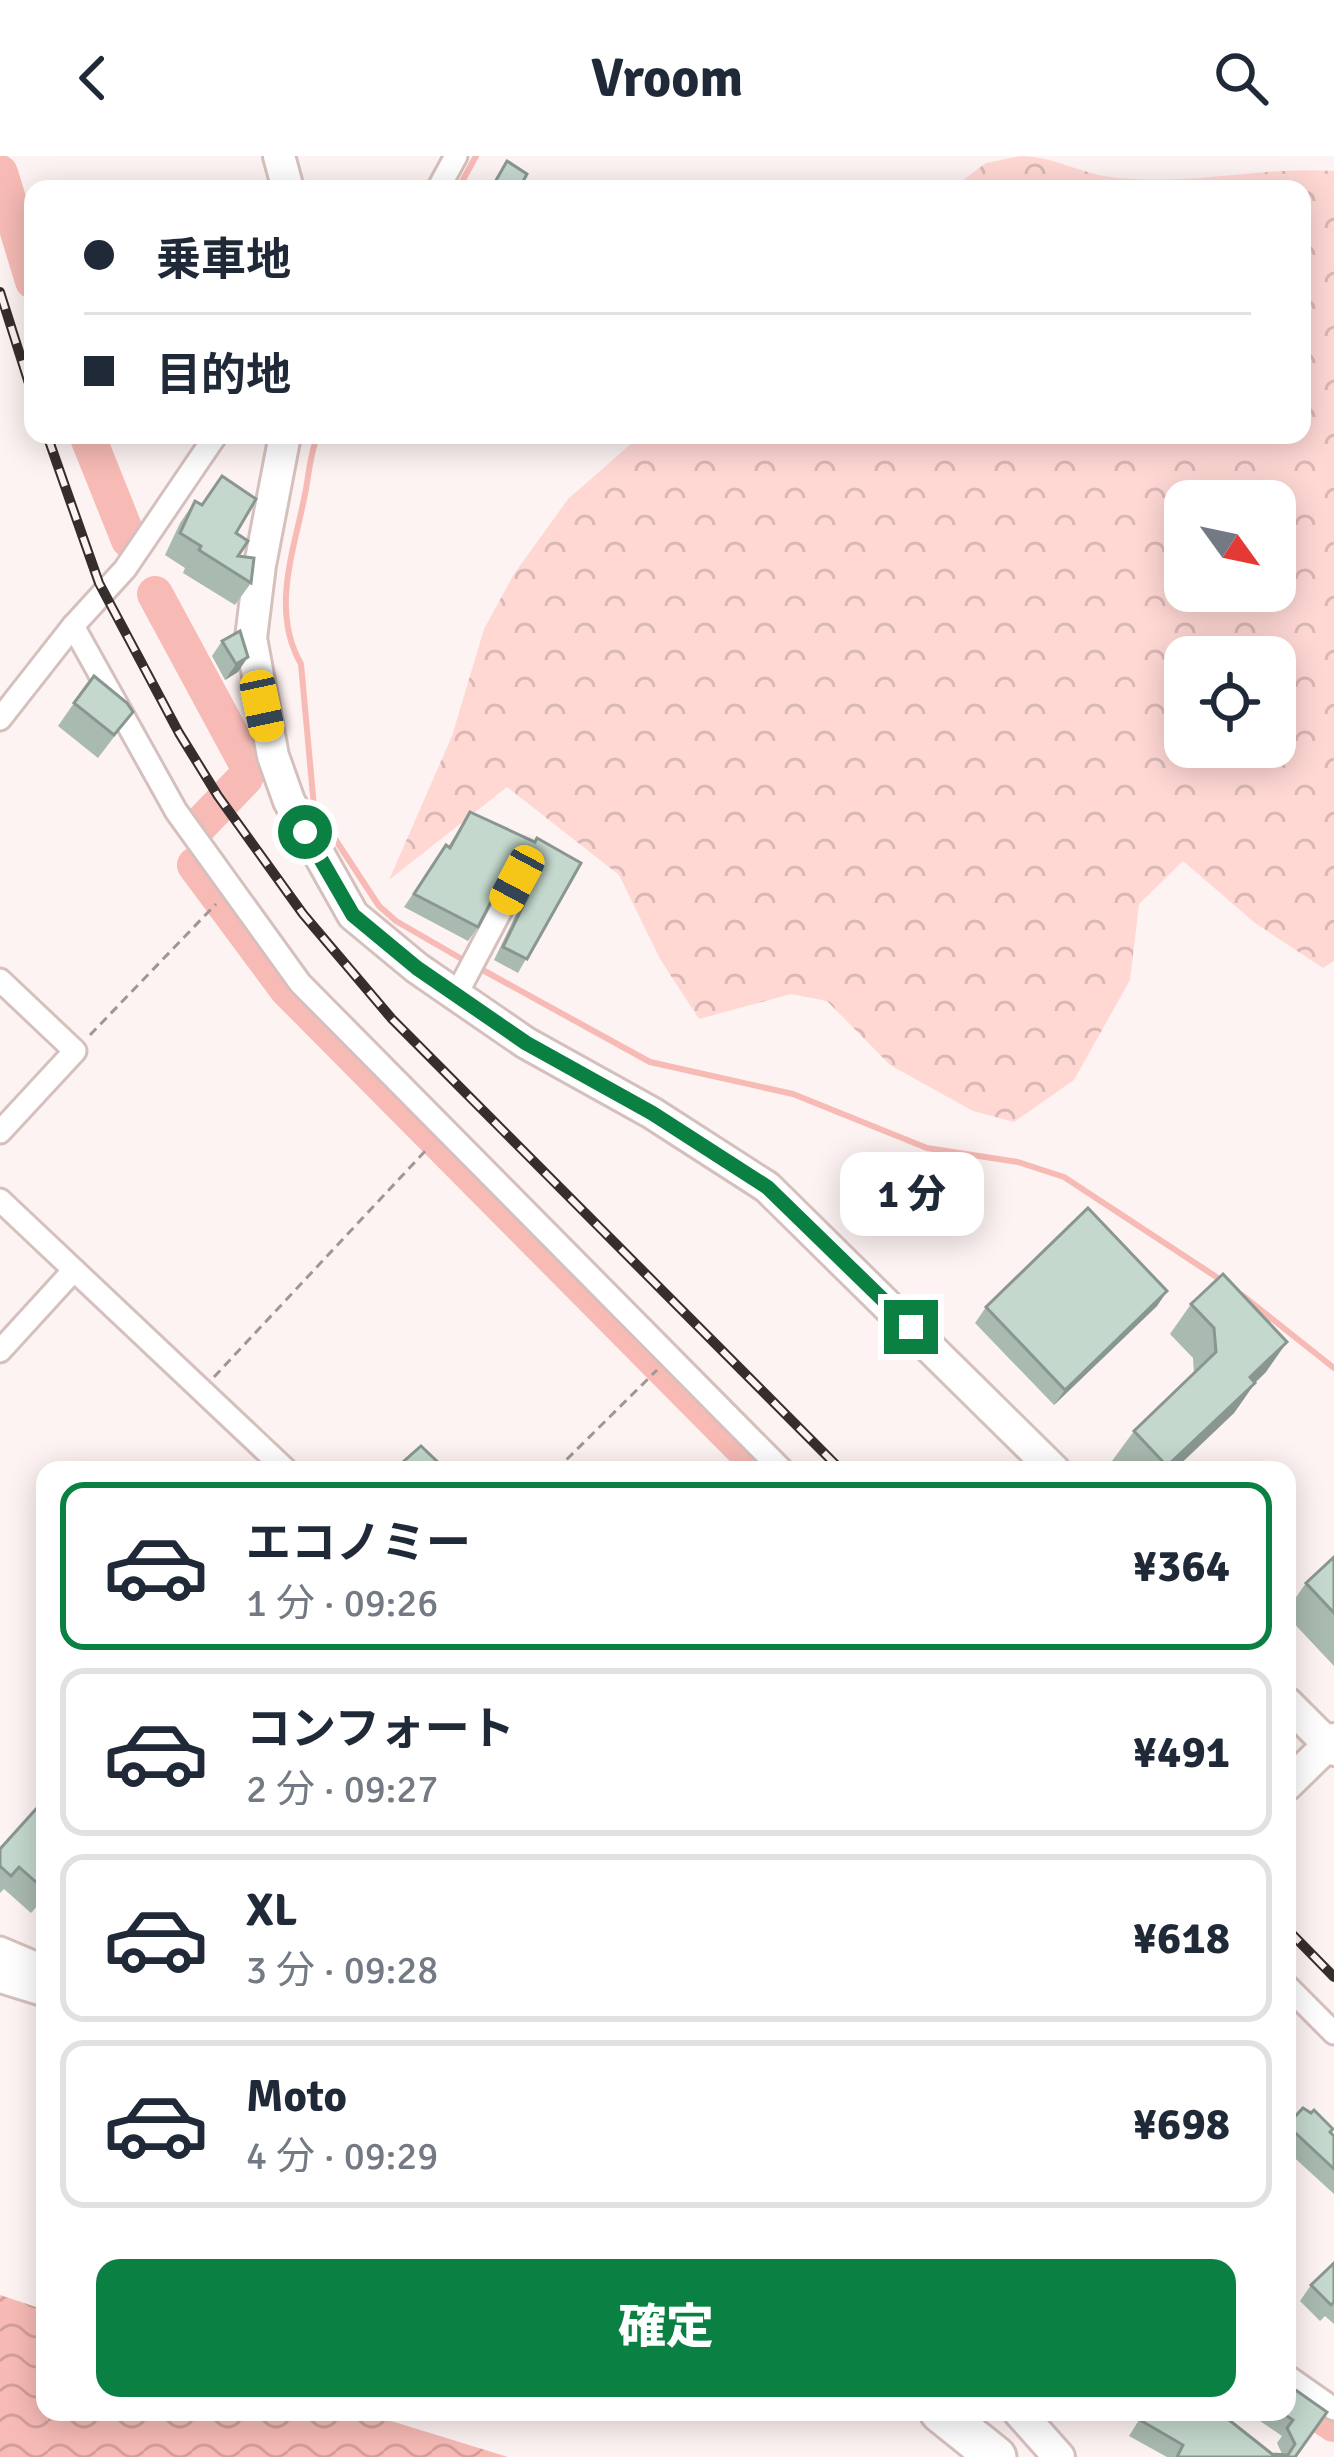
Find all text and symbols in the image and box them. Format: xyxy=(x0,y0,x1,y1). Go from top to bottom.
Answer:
icon: back xyxy=(60,45,126,111)
text: Vroom xyxy=(591,45,743,112)
icon: search xyxy=(1208,45,1274,111)
text: 乗車地 xyxy=(156,233,291,288)
text: 目的地 xyxy=(156,348,291,403)
north arrow xyxy=(1164,480,1296,612)
map controls xyxy=(1164,480,1296,768)
button: locate xyxy=(1164,636,1296,768)
car xyxy=(237,667,287,745)
route start xyxy=(278,805,332,859)
car xyxy=(484,840,550,920)
callout: 1 分 xyxy=(839,1153,983,1237)
text: 1 分 xyxy=(878,1170,946,1218)
route end xyxy=(884,1300,938,1354)
icon: car xyxy=(102,1512,210,1620)
text: エコノミー xyxy=(246,1516,471,1571)
text: ¥364 xyxy=(1133,1539,1230,1594)
text: 1 分 · 09:26 xyxy=(246,1579,438,1627)
icon: car xyxy=(102,1698,210,1806)
text: コンフォート xyxy=(246,1702,515,1757)
text: ¥491 xyxy=(1133,1725,1230,1780)
text: 2 分 · 09:27 xyxy=(246,1765,438,1813)
text: XL xyxy=(246,1883,297,1938)
icon: car xyxy=(102,1884,210,1992)
text: ¥618 xyxy=(1133,1911,1230,1966)
text: 3 分 · 09:28 xyxy=(246,1946,438,1994)
text: Moto xyxy=(246,2069,347,2124)
icon: car xyxy=(102,2070,210,2178)
text: ¥698 xyxy=(1133,2097,1230,2152)
text: 4 分 · 09:29 xyxy=(246,2132,438,2180)
button: 確定 xyxy=(96,2259,1236,2397)

